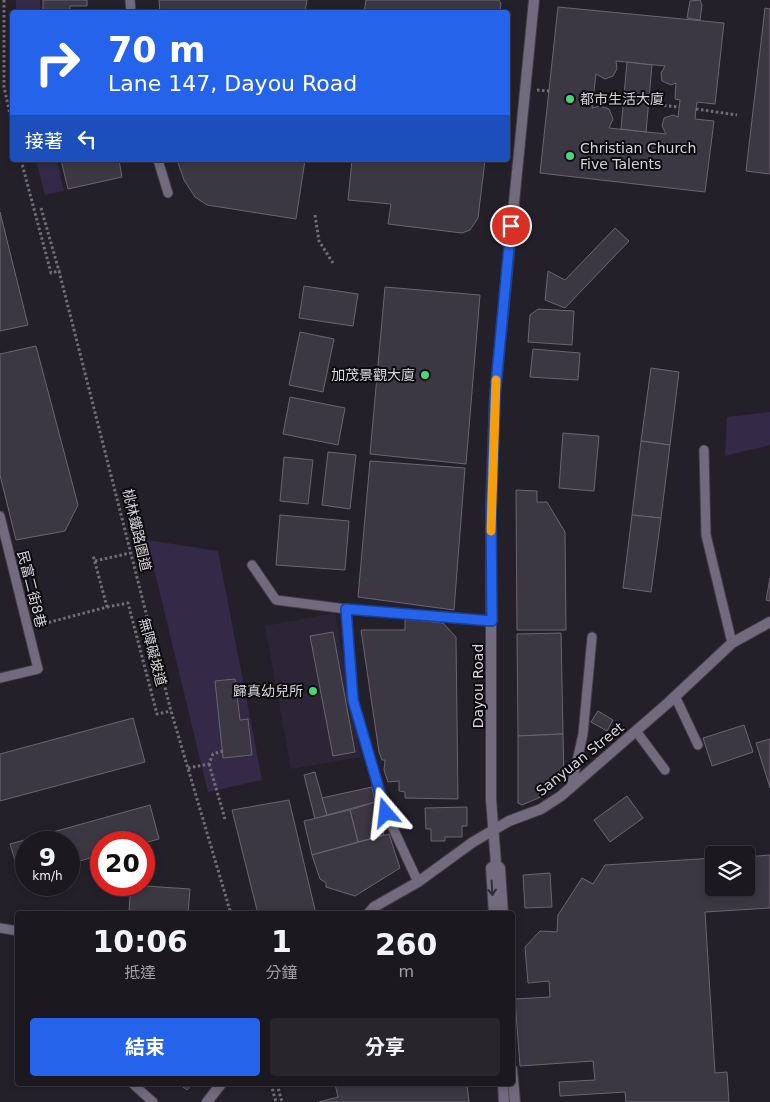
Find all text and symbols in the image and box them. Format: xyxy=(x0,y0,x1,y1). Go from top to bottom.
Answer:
icon: right xyxy=(25,30,90,95)
text: 70 m xyxy=(108,30,205,70)
text: Lane 147, Dayou Road xyxy=(108,71,357,96)
place label: 都市生活大廈 xyxy=(580,91,664,107)
marker: 都市生活大廈 xyxy=(564,93,576,105)
icon: left xyxy=(73,125,101,153)
text: 接著 xyxy=(25,130,63,152)
place label: Christian Church Five Talents xyxy=(580,140,696,172)
marker: Christian Church Five Talents xyxy=(564,150,576,162)
pin xyxy=(490,205,532,247)
icon: arrive xyxy=(497,212,525,240)
place label: 加茂景觀大廈 xyxy=(331,367,415,383)
marker: 加茂景觀大廈 xyxy=(419,369,431,381)
street label: 桃林鐵路園道 xyxy=(120,487,154,573)
street label: 民富二街8巷 xyxy=(15,549,49,629)
street label: 無障礙坡道 xyxy=(136,616,170,688)
street label: Dayou Road xyxy=(470,644,486,728)
place label: 歸真幼兒所 xyxy=(233,683,303,699)
marker: 歸真幼兒所 xyxy=(307,685,319,697)
street label: Sanyuan Street xyxy=(533,719,627,799)
position arrow xyxy=(359,786,411,838)
speed limit sign: 20 xyxy=(90,831,155,896)
text: 9 xyxy=(39,843,56,872)
map controls xyxy=(705,846,755,896)
button: layers xyxy=(705,846,755,896)
text: km/h xyxy=(32,869,63,883)
one-way arrow xyxy=(488,880,497,896)
text: 10:06 xyxy=(92,924,188,959)
text: 1 xyxy=(271,924,292,959)
text: 260 xyxy=(375,927,438,962)
text: m xyxy=(398,962,414,981)
text: 抵達 xyxy=(124,963,156,982)
text: 分鐘 xyxy=(265,963,297,982)
button: 結束 xyxy=(30,1018,260,1076)
button: 分享 xyxy=(270,1018,500,1076)

